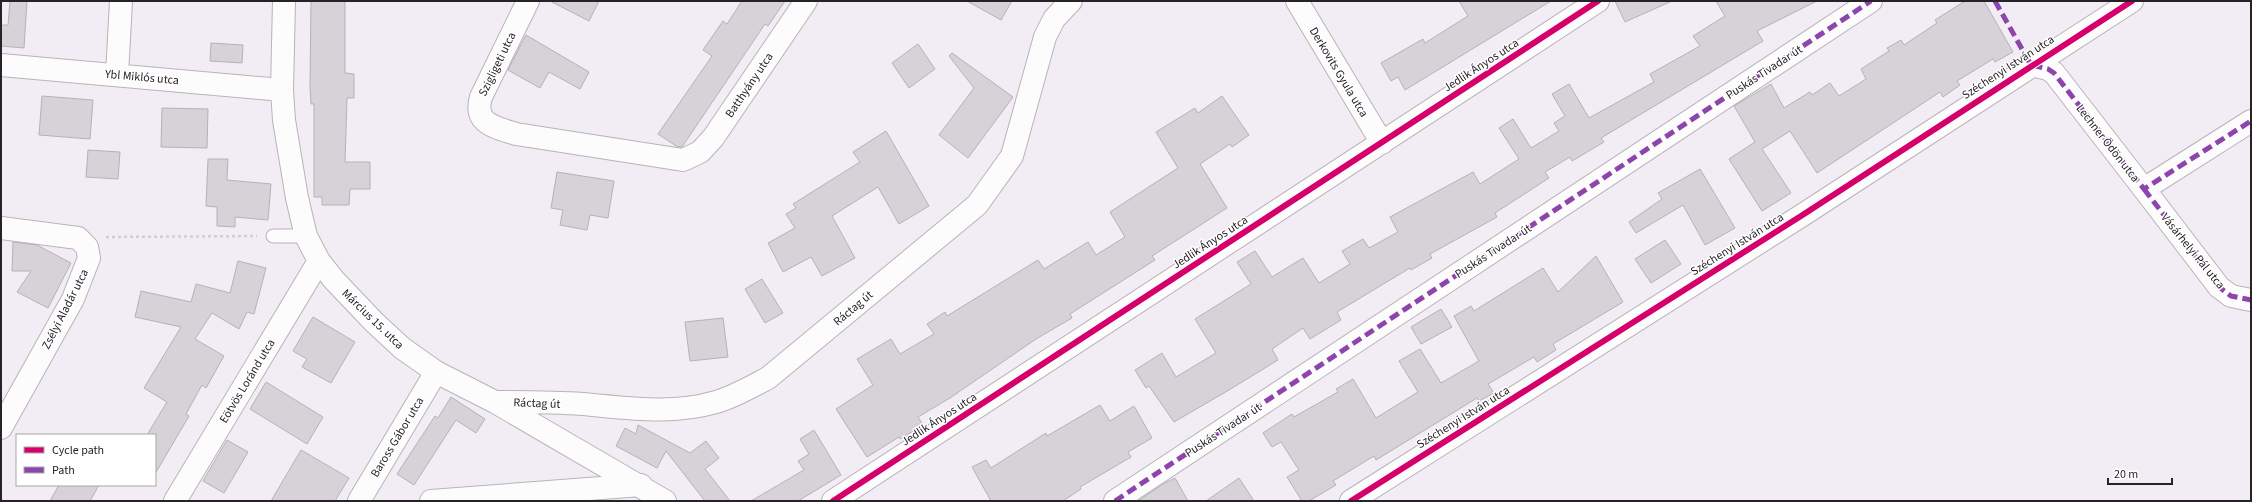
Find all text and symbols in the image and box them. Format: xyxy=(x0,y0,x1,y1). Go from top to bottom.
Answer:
street label: Derkovits Gyula utca xyxy=(1305,24,1372,121)
street label: Szigligeti utca xyxy=(475,29,520,99)
street label: Széchenyi István utca xyxy=(1959,31,2058,104)
street label: Jedlik Ányos utca xyxy=(1440,35,1522,96)
street label: Puskás Tivadar út xyxy=(1723,41,1806,104)
street label: Batthyány utca xyxy=(721,49,777,121)
street label: Ybl Miklós utca xyxy=(103,66,180,89)
street label: Lechner Ödön utca xyxy=(2072,101,2143,186)
street label: Széchenyi István utca xyxy=(1687,209,1787,280)
street label: Vásárhelyi Pál utca xyxy=(2157,210,2229,293)
street label: Jedlik Ányos utca xyxy=(1169,212,1251,273)
street label: Puskás Tivadar út xyxy=(1452,220,1535,283)
street label: Zsélyi Aladár utca xyxy=(38,266,93,352)
street label: Március 15. utca xyxy=(338,285,407,353)
street label: Ráctag út xyxy=(830,287,877,330)
street label: Eötvös Loránd utca xyxy=(216,336,279,427)
street label: Széchenyi István utca xyxy=(1413,382,1513,453)
street label: Jedlik Ányos utca xyxy=(898,389,980,450)
street label: Baross Gábor utca xyxy=(367,394,428,481)
street label: Ráctag út xyxy=(513,394,561,413)
street label: Puskás Tivadar út xyxy=(1182,399,1265,462)
legend xyxy=(16,434,156,486)
text: Cycle path xyxy=(52,442,104,459)
scale bar xyxy=(2108,460,2172,486)
text: Path xyxy=(52,462,75,479)
text: 20 m xyxy=(2114,466,2138,483)

